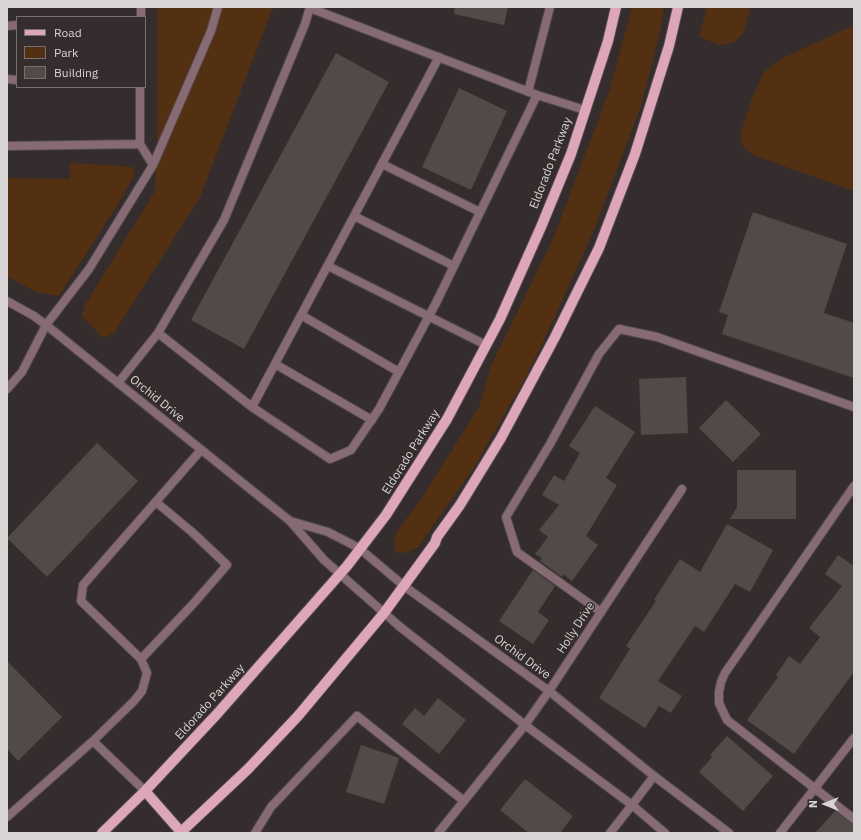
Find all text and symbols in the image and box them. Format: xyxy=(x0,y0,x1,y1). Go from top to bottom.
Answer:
legend xyxy=(16,16,146,88)
text: Road xyxy=(54,25,82,40)
text: Park xyxy=(54,45,78,60)
text: Building xyxy=(54,65,98,80)
street label: Eldorado Parkway xyxy=(527,115,575,211)
street label: Orchid Drive xyxy=(127,373,187,425)
street label: Eldorado Parkway xyxy=(379,407,443,497)
street label: Holly Drive xyxy=(554,600,598,656)
street label: Orchid Drive xyxy=(491,632,553,682)
street label: Eldorado Parkway xyxy=(172,661,248,743)
north arrow xyxy=(805,784,845,824)
text: N xyxy=(806,800,820,808)

